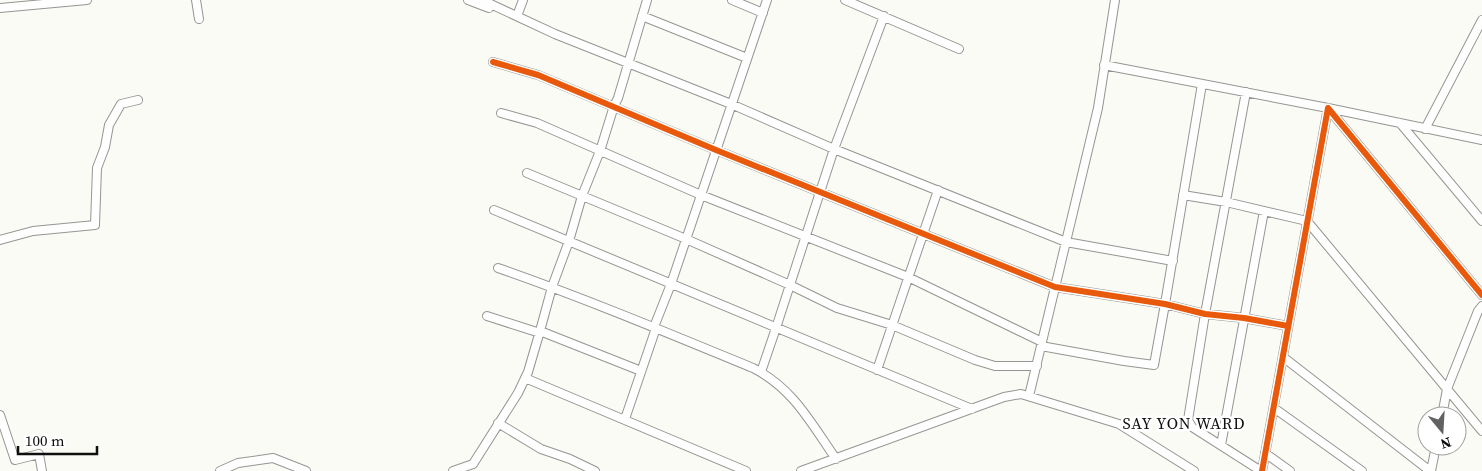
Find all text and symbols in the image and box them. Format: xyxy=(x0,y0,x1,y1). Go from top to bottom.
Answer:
north arrow xyxy=(1417,406,1467,456)
district label: SAY YON WARD xyxy=(1122,412,1246,434)
scale bar xyxy=(18,424,96,456)
text: 100 m xyxy=(25,430,65,451)
text: N xyxy=(1438,432,1454,454)

